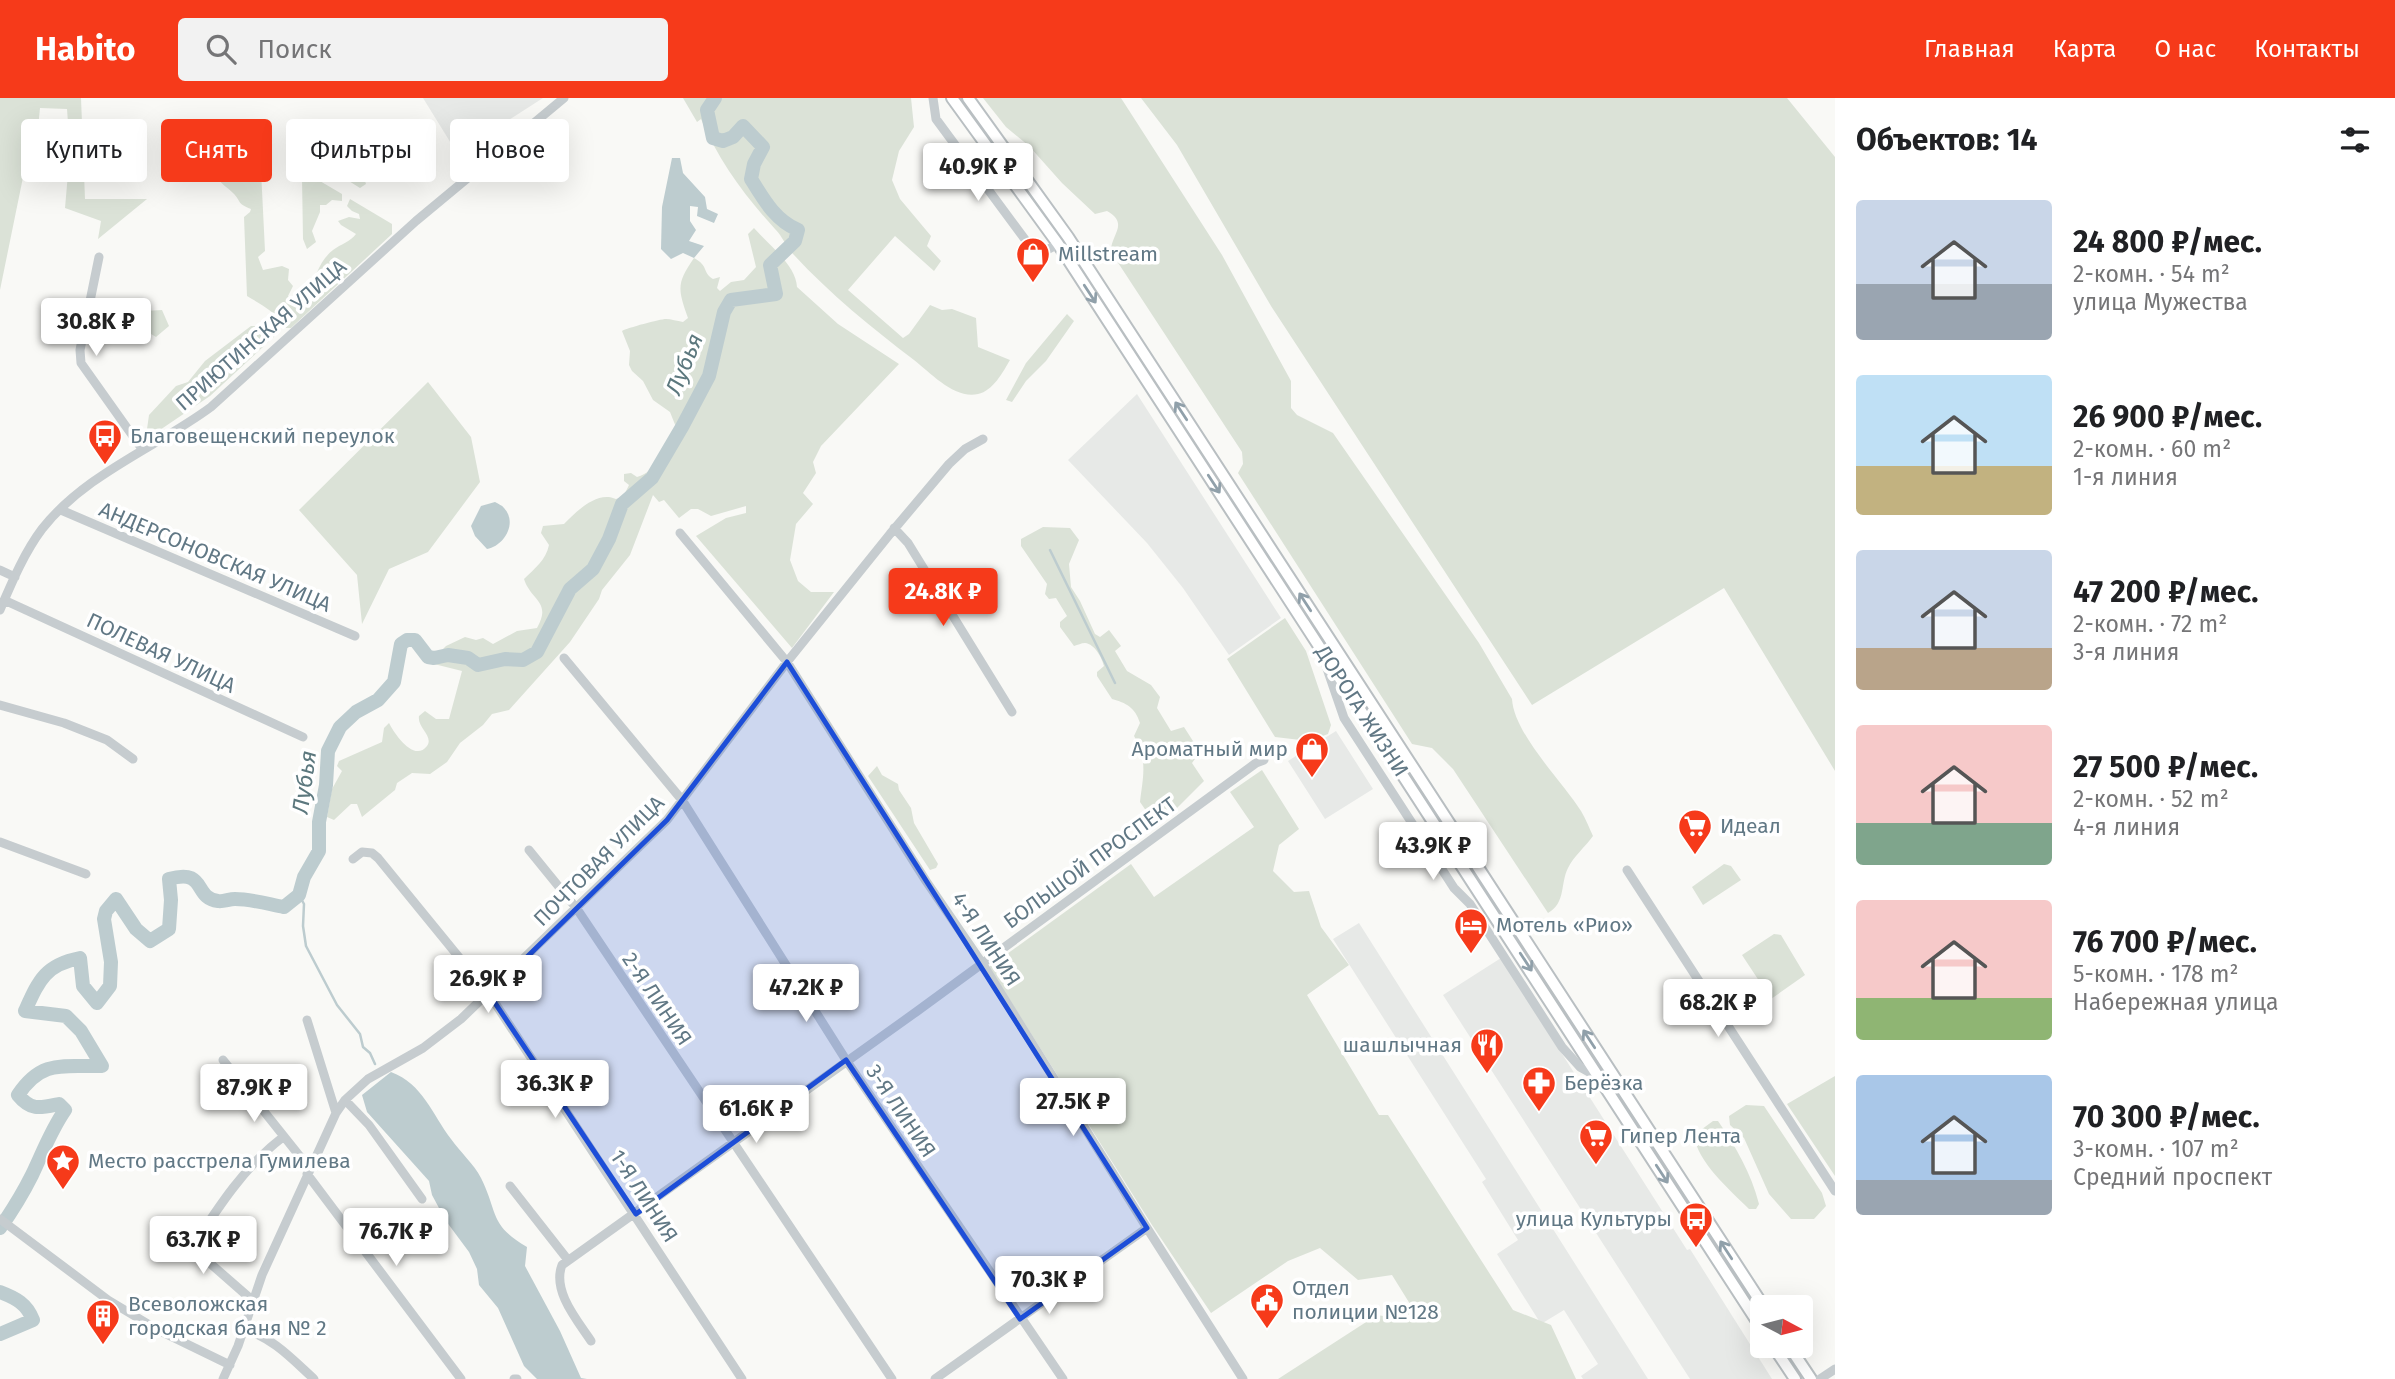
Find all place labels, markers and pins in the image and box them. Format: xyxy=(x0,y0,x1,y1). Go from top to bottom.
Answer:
pin: 40.9K ₽ xyxy=(913,144,1043,203)
shop icon: Millstream xyxy=(1014,235,1052,284)
place label: Millstream xyxy=(1058,241,1158,267)
pin: 30.8K ₽ xyxy=(31,299,161,358)
bus stop icon: Благовещенский переулок xyxy=(86,417,124,466)
place label: Благовещенский переулок xyxy=(130,423,395,449)
pin: 24.8K ₽ xyxy=(878,568,1008,628)
shop icon: Ароматный мир xyxy=(1293,730,1331,779)
place label: Ароматный мир xyxy=(1131,736,1288,762)
supermarket icon: Идеал xyxy=(1676,807,1714,856)
place label: Идеал xyxy=(1720,813,1781,839)
pin: 43.9K ₽ xyxy=(1368,822,1498,882)
hotel icon: Мотель «Рио» xyxy=(1452,906,1490,955)
place label: Мотель «Рио» xyxy=(1496,912,1633,938)
pin: 26.9K ₽ xyxy=(423,956,553,1015)
pin: 47.2K ₽ xyxy=(741,964,871,1024)
pin: 68.2K ₽ xyxy=(1653,979,1783,1039)
restaurant icon: шашлычная xyxy=(1468,1026,1506,1075)
place label: шашлычная xyxy=(1343,1032,1462,1058)
pin: 36.3K ₽ xyxy=(490,1060,620,1120)
pharmacy icon: Берёзка xyxy=(1520,1064,1558,1113)
pin: 87.9K ₽ xyxy=(189,1065,319,1124)
place label: Берёзка xyxy=(1564,1070,1644,1096)
pin: 27.5K ₽ xyxy=(1008,1079,1138,1138)
pin: 61.6K ₽ xyxy=(691,1086,821,1145)
supermarket icon: Гипер Лента xyxy=(1577,1117,1615,1166)
place label: Гипер Лента xyxy=(1620,1123,1741,1149)
place icon: Место расстрела Гумилева xyxy=(44,1142,82,1191)
place label: Место расстрела Гумилева xyxy=(88,1148,351,1174)
bus stop icon: улица Культуры xyxy=(1677,1200,1715,1249)
place label: улица Культуры xyxy=(1516,1206,1672,1232)
pin: 76.7K ₽ xyxy=(331,1208,461,1268)
pin: 63.7K ₽ xyxy=(138,1216,268,1276)
pin: 70.3K ₽ xyxy=(984,1256,1114,1316)
place label: Отдел полиции №128 xyxy=(1292,1275,1439,1325)
public building icon: Отдел полиции №128 xyxy=(1248,1281,1286,1330)
place label: Всеволожская городская баня № 2 xyxy=(128,1291,327,1341)
building icon: Всеволожская городская баня № 2 xyxy=(84,1297,122,1346)

